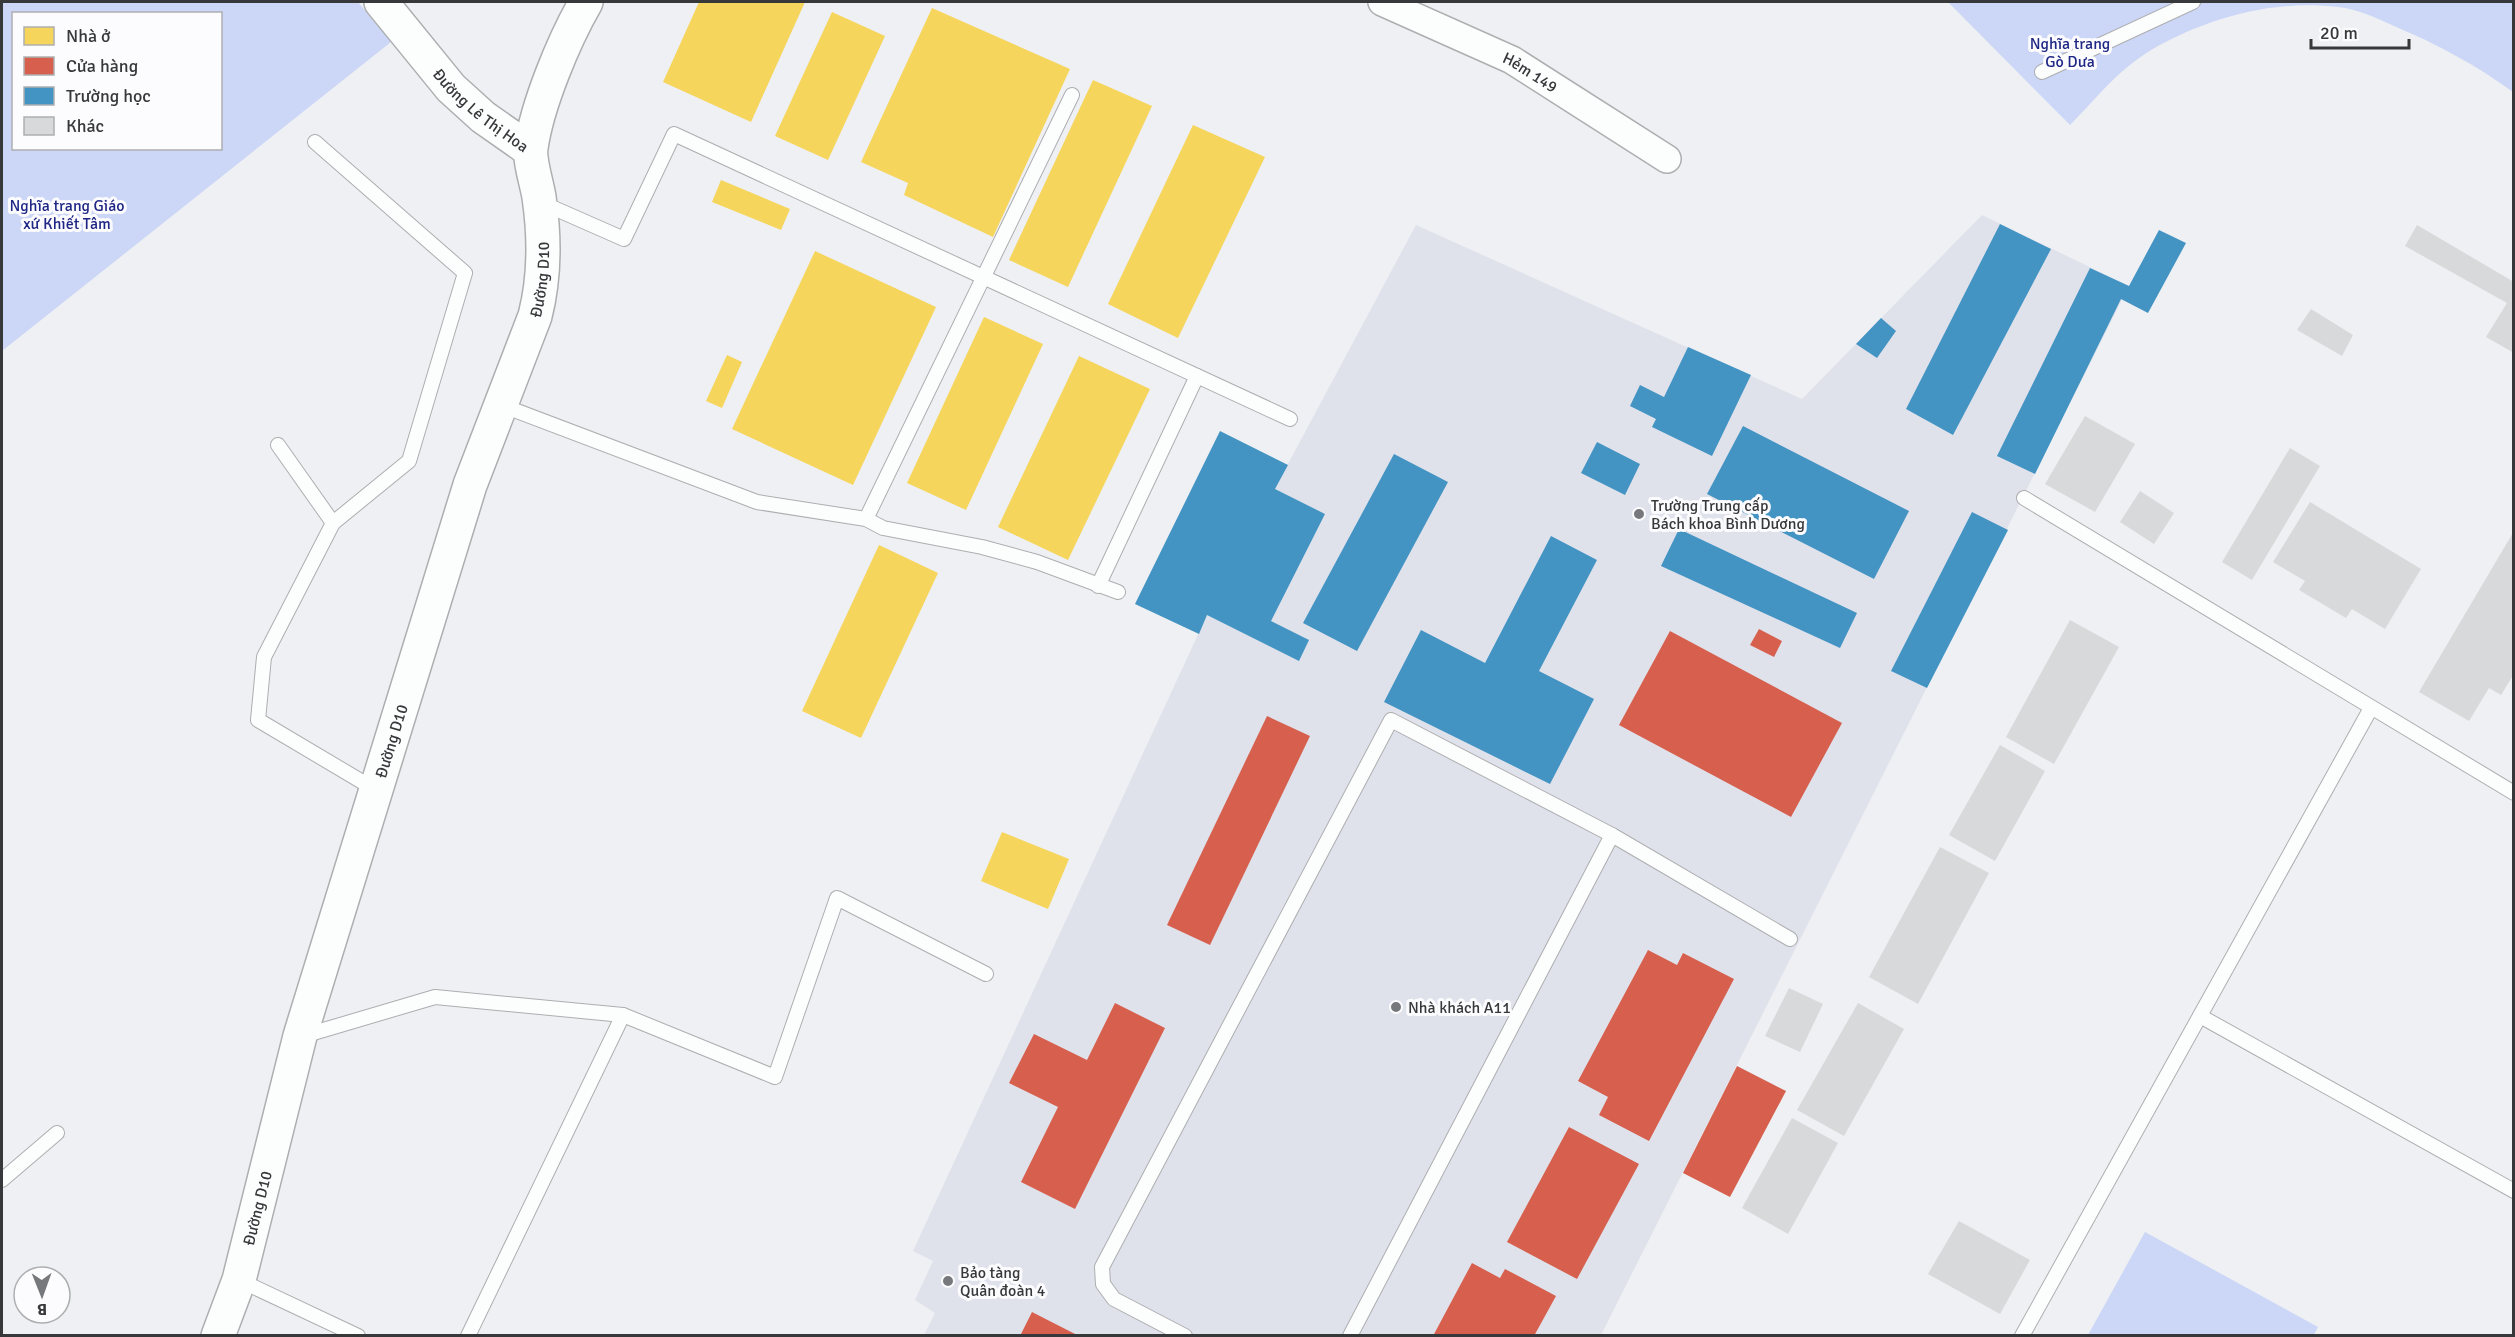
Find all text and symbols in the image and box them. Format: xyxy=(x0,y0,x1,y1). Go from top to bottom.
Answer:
legend xyxy=(12,12,222,150)
scale bar xyxy=(2311,12,2408,50)
text: 20 m xyxy=(2320,22,2358,44)
text: Nhà ở xyxy=(66,25,111,47)
park label: Nghĩa trang Gò Dưa xyxy=(2030,34,2110,72)
street label: Hẻm 149 xyxy=(1499,48,1561,97)
text: Cửa hàng xyxy=(66,55,138,77)
street label: Đường Lê Thị Hoa xyxy=(428,65,532,157)
text: Trường học xyxy=(66,85,151,107)
text: Khác xyxy=(66,115,104,137)
park label: Nghĩa trang Giáo xứ Khiết Tâm xyxy=(9,196,125,234)
street label: Đường D10 xyxy=(526,242,554,320)
place label: Trường Trung cấp Bách khoa Bình Dương xyxy=(1651,496,1805,534)
marker: Trường Trung cấp Bách khoa Bình Dương xyxy=(1632,507,1646,521)
street label: Đường D10 xyxy=(371,702,413,781)
place label: Nhà khách A11 xyxy=(1408,998,1511,1018)
marker: Nhà khách A11 xyxy=(1389,1000,1403,1014)
street label: Đường D10 xyxy=(239,1169,277,1248)
place label: Bảo tàng Quân đoàn 4 xyxy=(960,1263,1046,1301)
north arrow xyxy=(12,1265,72,1325)
marker: Bảo tàng Quân đoàn 4 xyxy=(941,1274,955,1288)
text: B xyxy=(37,1299,47,1319)

